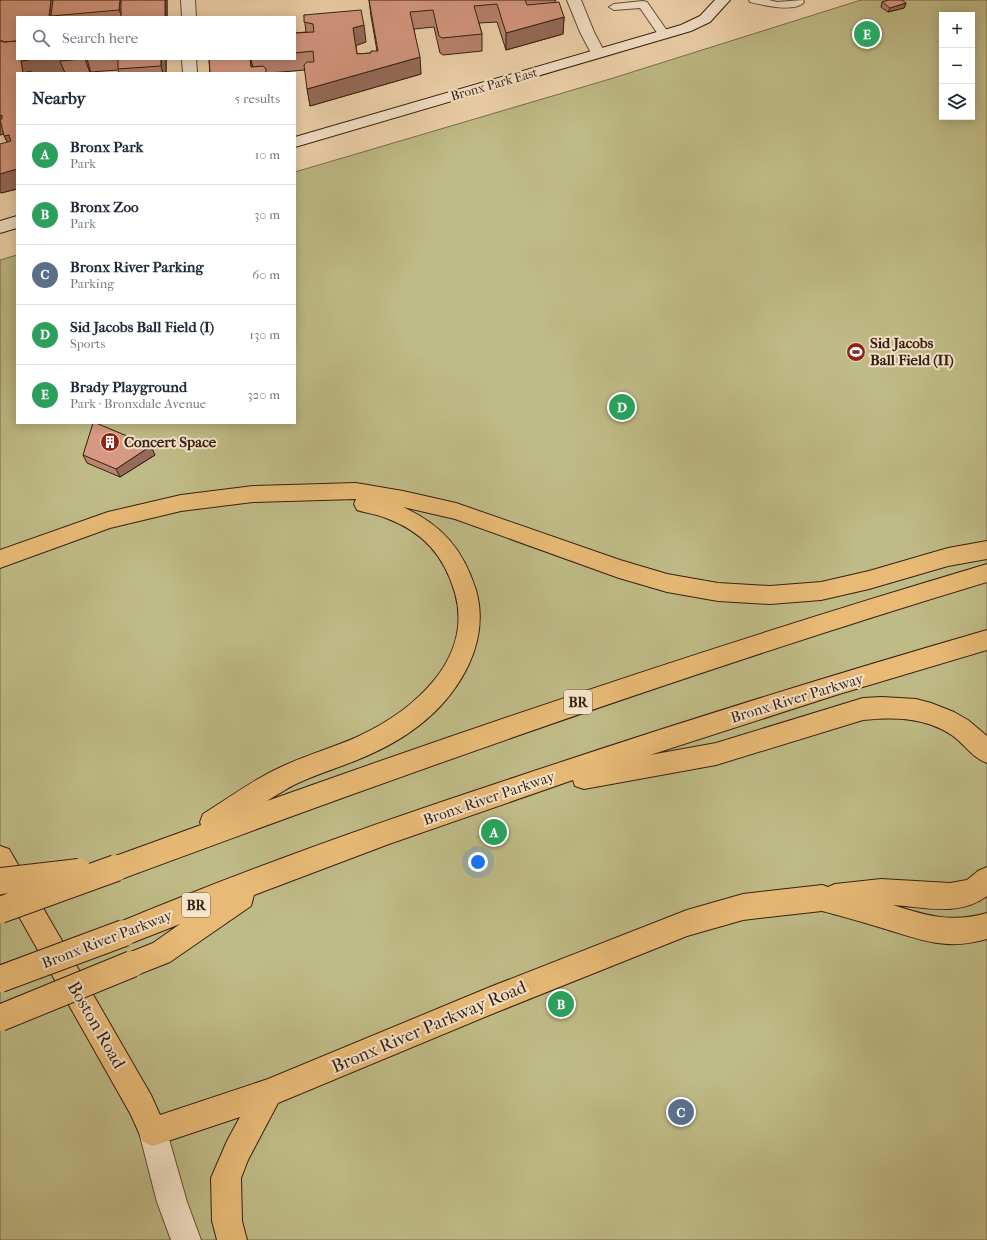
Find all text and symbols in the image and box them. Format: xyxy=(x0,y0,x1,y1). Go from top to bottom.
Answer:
map controls xyxy=(939,12,975,120)
button: + xyxy=(939,12,975,48)
search box xyxy=(16,16,296,60)
pin: E xyxy=(854,19,880,49)
icon: search xyxy=(30,27,52,49)
text: Search here xyxy=(62,29,138,47)
button: − xyxy=(939,48,975,84)
street label: Bronx Park East xyxy=(449,64,539,104)
button: layers xyxy=(939,84,975,120)
text: Nearby xyxy=(32,88,86,108)
text: 5 results xyxy=(235,91,280,106)
text: Bronx Park xyxy=(70,138,143,156)
text: A xyxy=(41,147,49,162)
text: 10 m xyxy=(255,147,280,162)
text: Park xyxy=(70,156,96,171)
text: Bronx Zoo xyxy=(70,198,139,216)
text: B xyxy=(41,207,49,222)
text: 30 m xyxy=(254,207,280,222)
text: Park xyxy=(70,216,96,231)
text: Bronx River Parking xyxy=(70,258,204,276)
text: C xyxy=(41,267,49,282)
text: 60 m xyxy=(252,267,280,282)
text: Parking xyxy=(70,276,114,291)
text: Sid Jacobs Ball Field (I) xyxy=(70,318,214,336)
text: D xyxy=(40,327,50,342)
text: 130 m xyxy=(249,327,280,342)
place label: Sid Jacobs Ball Field (II) xyxy=(870,334,954,369)
text: Sports xyxy=(70,336,105,351)
sports icon: Sid Jacobs Ball Field (II) xyxy=(845,341,867,363)
text: Brady Playground xyxy=(70,378,187,396)
text: E xyxy=(41,387,49,402)
text: 320 m xyxy=(247,387,280,402)
pin: D xyxy=(609,392,635,422)
text: Park · Bronxdale Avenue xyxy=(70,396,206,411)
building icon: Concert Space xyxy=(99,431,121,453)
place label: Concert Space xyxy=(124,433,217,451)
street label: Bronx River Parkway xyxy=(728,669,867,727)
road number: BR xyxy=(564,690,592,714)
street label: Bronx River Parkway xyxy=(421,767,558,829)
pin: A xyxy=(481,817,507,847)
your location xyxy=(468,852,488,872)
road number: BR xyxy=(182,893,210,917)
street label: Bronx River Parkway xyxy=(39,905,176,972)
street label: Bronx River Parkway Road xyxy=(328,976,530,1078)
street label: Boston Road xyxy=(63,978,130,1073)
pin: B xyxy=(548,989,574,1019)
pin: C xyxy=(668,1097,694,1127)

